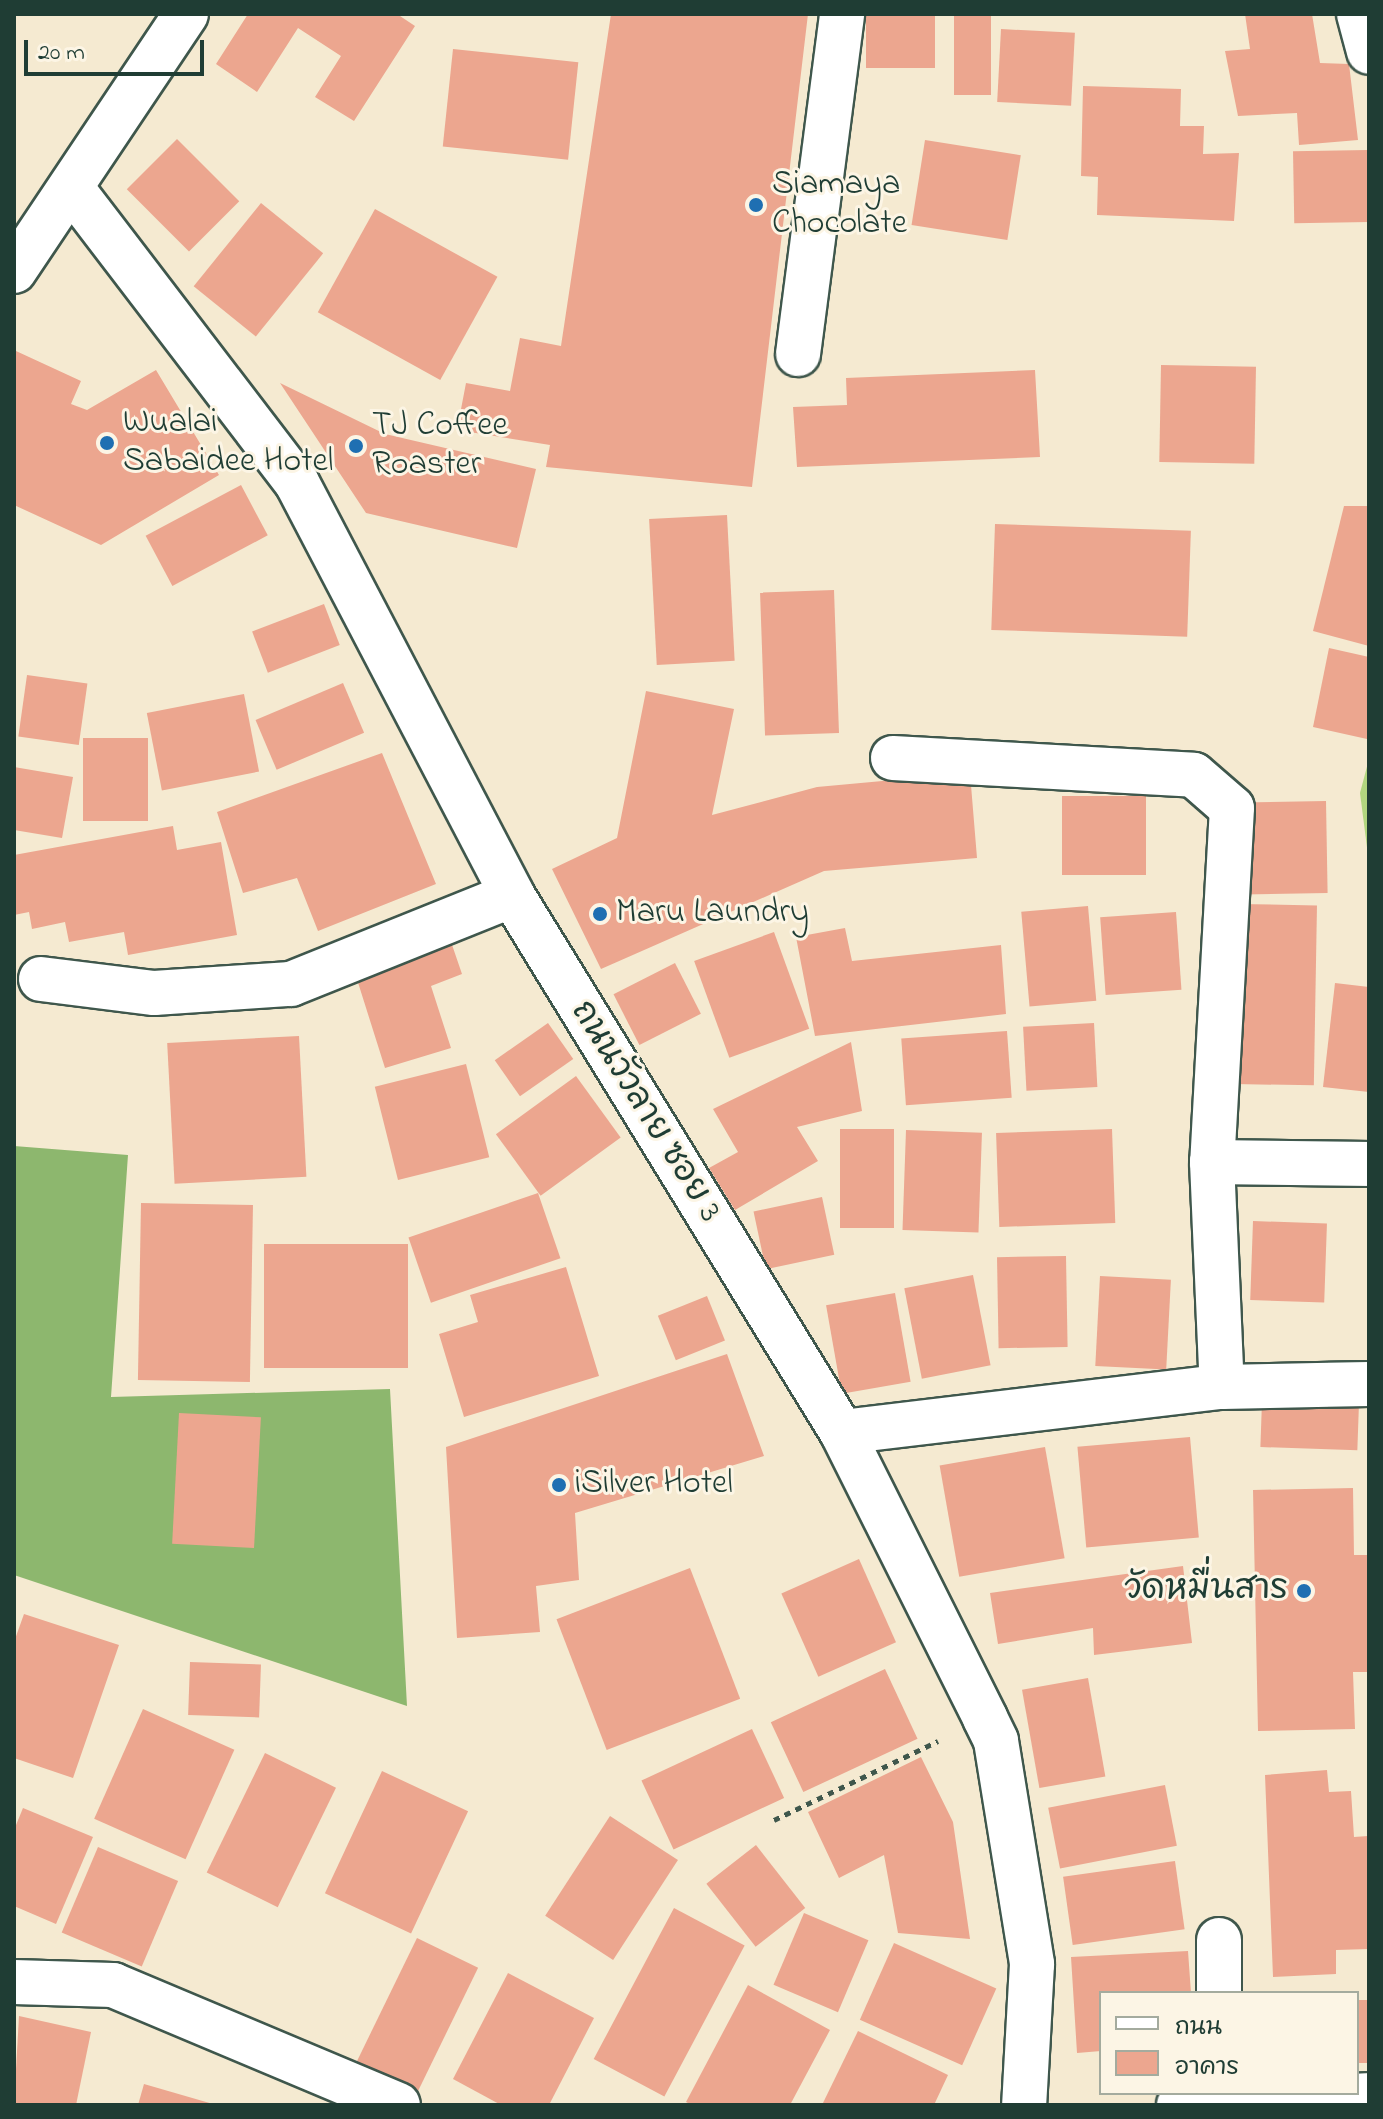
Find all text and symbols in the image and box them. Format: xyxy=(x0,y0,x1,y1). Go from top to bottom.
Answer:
scale bar xyxy=(28,24,208,74)
text: 20 m xyxy=(38,36,85,71)
place label: Siamaya Chocolate xyxy=(772,165,907,244)
marker: Siamaya Chocolate xyxy=(747,196,765,214)
place label: Wualai Sabaidee Hotel xyxy=(123,403,333,482)
place label: TJ Coffee Roaster xyxy=(372,406,508,486)
marker: Wualai Sabaidee Hotel xyxy=(98,434,116,452)
marker: TJ Coffee Roaster xyxy=(347,437,365,455)
place label: Maru Laundry xyxy=(616,894,809,934)
marker: Maru Laundry xyxy=(591,905,609,923)
street label: ถนนวัวลาย ซอย 3 xyxy=(561,994,729,1230)
place label: iSilver Hotel xyxy=(575,1465,733,1505)
marker: iSilver Hotel xyxy=(550,1476,568,1494)
place label: วัดหมื่นสาร xyxy=(1124,1571,1288,1611)
marker: วัดหมื่นสาร xyxy=(1295,1582,1313,1600)
legend xyxy=(1099,1991,1359,2095)
text: ถนน xyxy=(1175,2011,1222,2046)
text: อาคาร xyxy=(1175,2051,1239,2086)

